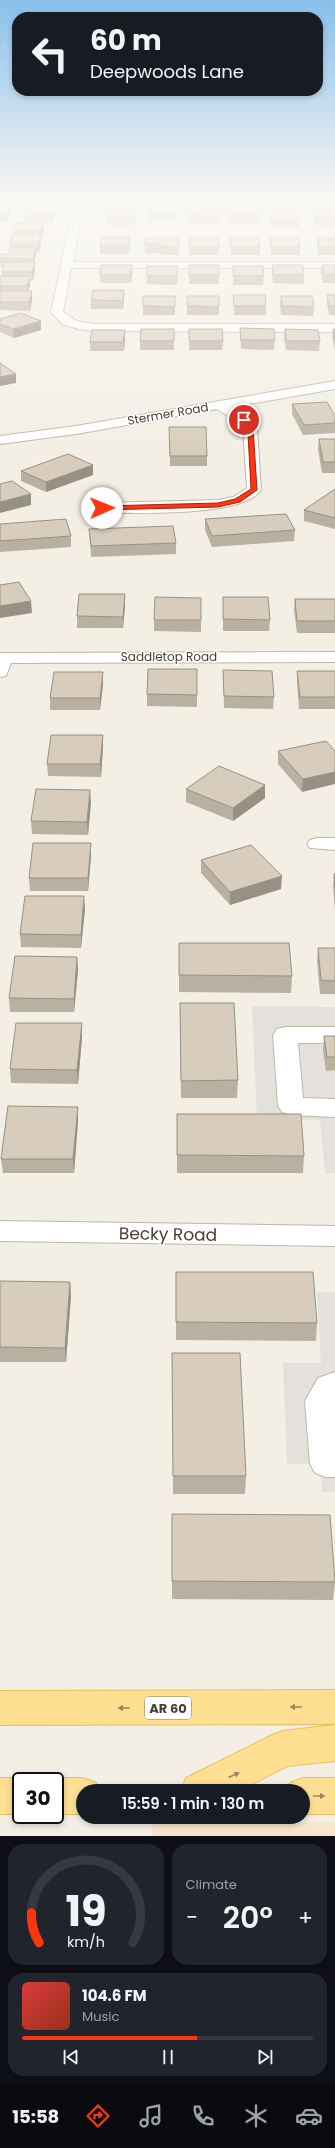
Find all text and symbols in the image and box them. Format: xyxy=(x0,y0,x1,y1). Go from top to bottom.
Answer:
text: 60 m xyxy=(90,21,162,60)
icon: left xyxy=(24,28,76,80)
text: Deepwoods Lane xyxy=(90,59,244,84)
street label: Stermer Road xyxy=(126,398,210,429)
pin xyxy=(227,403,261,437)
icon: arrive xyxy=(233,409,255,431)
position arrow xyxy=(81,487,123,529)
street label: Saddletop Road xyxy=(121,648,217,665)
street label: Becky Road xyxy=(119,1221,217,1247)
road number: AR 60 xyxy=(145,1697,191,1719)
one-way arrow xyxy=(289,1704,302,1710)
one-way arrow xyxy=(117,1705,130,1711)
speed limit sign: 30 xyxy=(12,1772,64,1824)
one-way arrow xyxy=(229,1772,240,1778)
text: 15:59 · 1 min · 130 m xyxy=(122,1793,264,1814)
one-way arrow xyxy=(313,1793,326,1799)
text: Climate xyxy=(186,1875,237,1894)
text: 19 xyxy=(65,1881,106,1940)
text: 20° xyxy=(223,1896,273,1939)
text: − xyxy=(186,1902,198,1933)
text: + xyxy=(298,1902,313,1933)
text: km/h xyxy=(67,1931,105,1951)
text: 104.6 FM xyxy=(82,1985,147,2006)
text: Music xyxy=(82,2007,119,2026)
icon: previous xyxy=(60,2046,82,2068)
icon: pause xyxy=(157,2046,179,2068)
icon: next xyxy=(254,2046,276,2068)
icon: directions xyxy=(84,2102,112,2130)
icon: music xyxy=(137,2102,165,2130)
icon: phone xyxy=(189,2102,217,2130)
icon: climate xyxy=(242,2102,270,2130)
icon: car xyxy=(295,2102,323,2130)
text: 15:58 xyxy=(12,2104,59,2129)

